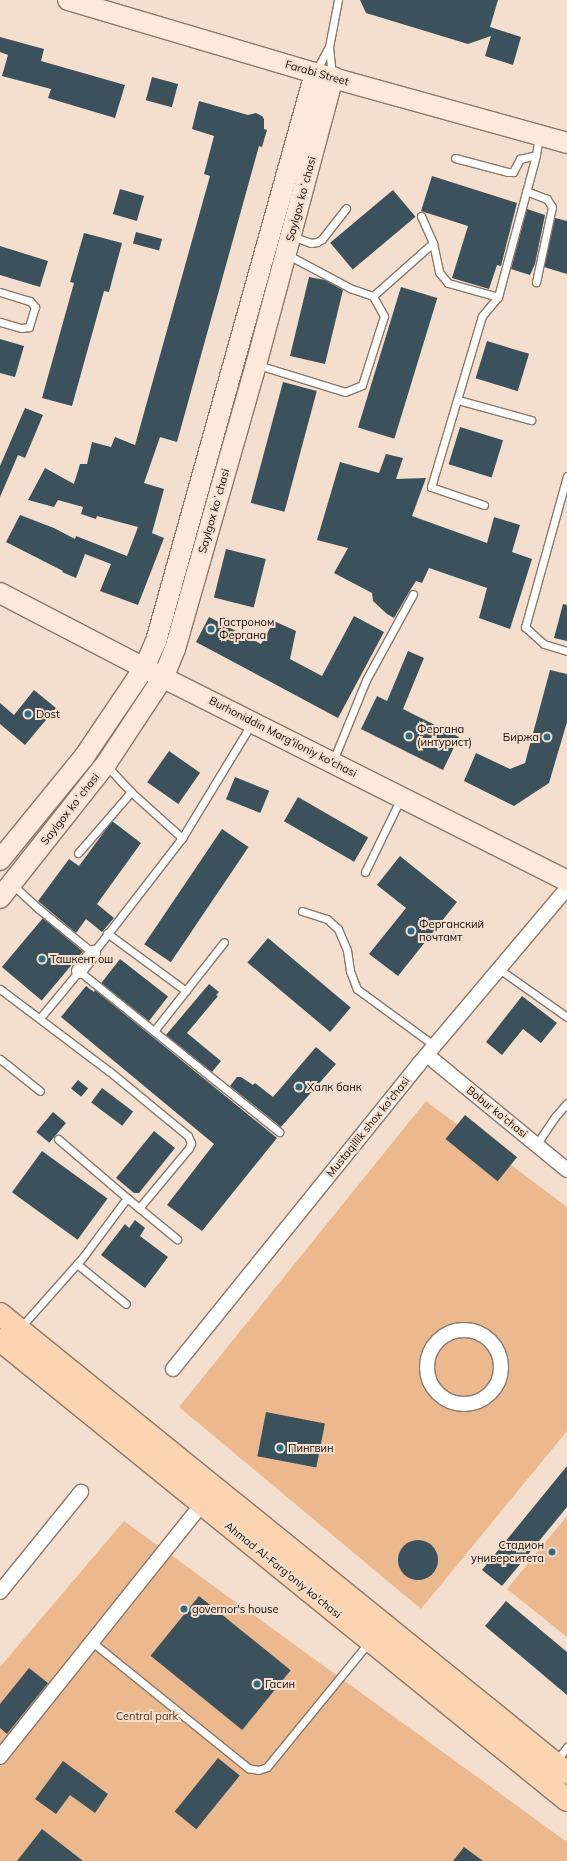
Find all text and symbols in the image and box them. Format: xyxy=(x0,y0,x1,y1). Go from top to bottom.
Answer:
street label: Farabi Street xyxy=(284,58,350,88)
street label: Saylgox koʻchasi xyxy=(283,155,319,243)
street label: Saylgox koʻchasi xyxy=(196,467,232,555)
place label: Гастроном Фергана xyxy=(219,616,274,642)
marker: Гастроном Фергана xyxy=(206,624,216,634)
street label: Burhoniddin Marg'iloniy ko'chasi xyxy=(207,694,359,780)
place label: Dost xyxy=(36,707,60,721)
marker: Dost xyxy=(23,709,33,719)
place label: Фергана (интурист) xyxy=(417,723,472,749)
place label: Биржа xyxy=(503,730,539,744)
marker: Фергана (интурист) xyxy=(404,731,414,741)
marker: Биржа xyxy=(542,732,552,742)
street label: Saylgox koʻchasi xyxy=(38,771,102,847)
place label: Ферганский почтамт xyxy=(419,918,484,944)
marker: Ферганский почтамт xyxy=(406,926,416,936)
place label: Ташкент ош xyxy=(50,952,113,966)
marker: Ташкент ош xyxy=(37,954,47,964)
street label: Mustaqillik shox ko'chasi xyxy=(324,1074,412,1180)
place label: Халк банк xyxy=(307,1080,362,1094)
marker: Халк банк xyxy=(294,1082,304,1092)
street label: Bobur ko'chasi xyxy=(464,1083,530,1141)
place label: Пингвин xyxy=(288,1441,334,1455)
marker: Пингвин xyxy=(275,1443,285,1453)
street label: Ahmad Al-Farg'oniy ko'chasi xyxy=(222,1519,344,1621)
place label: Стадион университета xyxy=(471,1539,544,1565)
marker: Стадион университета xyxy=(547,1547,557,1557)
place label: governor's house xyxy=(192,1602,279,1616)
marker: governor's house xyxy=(179,1604,189,1614)
place label: Гасин xyxy=(265,1677,295,1691)
marker: Гасин xyxy=(252,1679,262,1689)
park label: Central park xyxy=(116,1709,178,1723)

